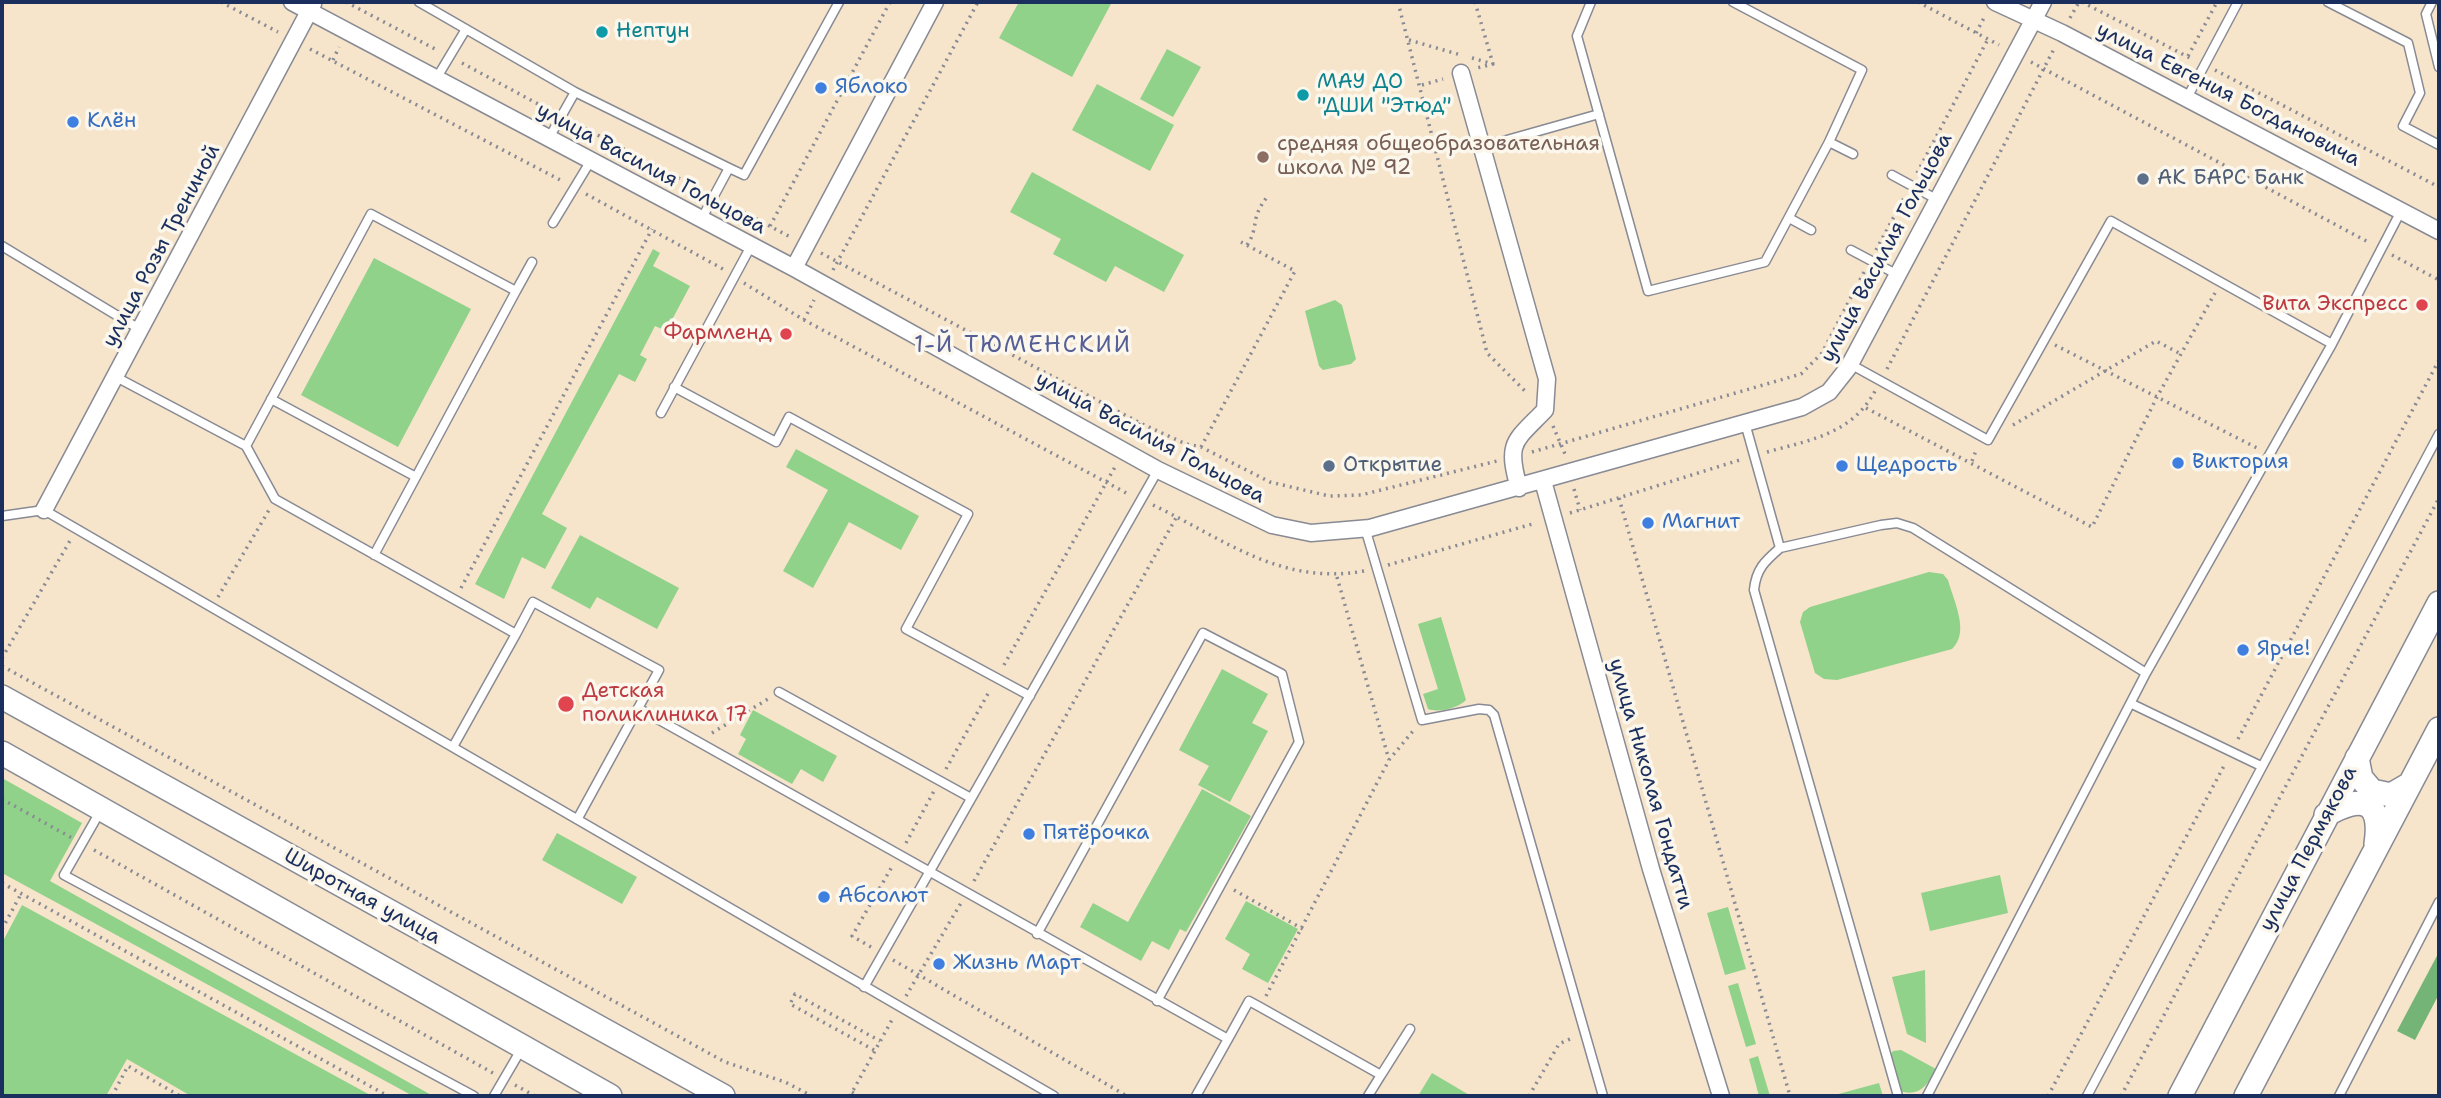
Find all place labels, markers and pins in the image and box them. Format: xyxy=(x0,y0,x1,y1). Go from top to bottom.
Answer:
place label: Нептун xyxy=(616,19,690,45)
marker: Нептун xyxy=(594,24,610,40)
place label: МАУ ДО "ДШИ "Этюд" xyxy=(1317,70,1452,120)
place label: Яблоко xyxy=(835,75,908,101)
marker: Яблоко xyxy=(813,80,829,96)
marker: МАУ ДО "ДШИ "Этюд" xyxy=(1295,87,1311,103)
place label: Клён xyxy=(87,109,136,135)
marker: Клён xyxy=(65,114,81,130)
place label: средняя общеобразовательная школа № 92 xyxy=(1277,132,1600,182)
marker: средняя общеобразовательная школа № 92 xyxy=(1255,149,1271,165)
place label: АК БАРС Банк xyxy=(2157,166,2304,192)
marker: АК БАРС Банк xyxy=(2135,171,2151,187)
place label: Вита Экспресс xyxy=(2262,292,2408,318)
marker: Вита Экспресс xyxy=(2414,297,2430,313)
place label: Фармленд xyxy=(663,321,772,347)
marker: Фармленд xyxy=(778,326,794,342)
place label: Виктория xyxy=(2192,450,2289,476)
place label: Открытие xyxy=(1343,453,1442,479)
place label: Щедрость xyxy=(1856,453,1957,479)
marker: Виктория xyxy=(2170,455,2186,471)
marker: Открытие xyxy=(1321,458,1337,474)
marker: Щедрость xyxy=(1834,458,1850,474)
place label: Магнит xyxy=(1662,510,1740,536)
marker: Магнит xyxy=(1640,515,1656,531)
place label: Ярче! xyxy=(2257,637,2310,663)
marker: Ярче! xyxy=(2235,642,2251,658)
place label: Детская поликлиника 17 xyxy=(582,679,748,729)
marker: Детская поликлиника 17 xyxy=(556,694,576,714)
place label: Пятёрочка xyxy=(1043,821,1149,847)
marker: Пятёрочка xyxy=(1021,826,1037,842)
place label: Абсолют xyxy=(838,884,928,910)
marker: Абсолют xyxy=(816,889,832,905)
place label: Жизнь Март xyxy=(953,951,1081,977)
marker: Жизнь Март xyxy=(931,956,947,972)

